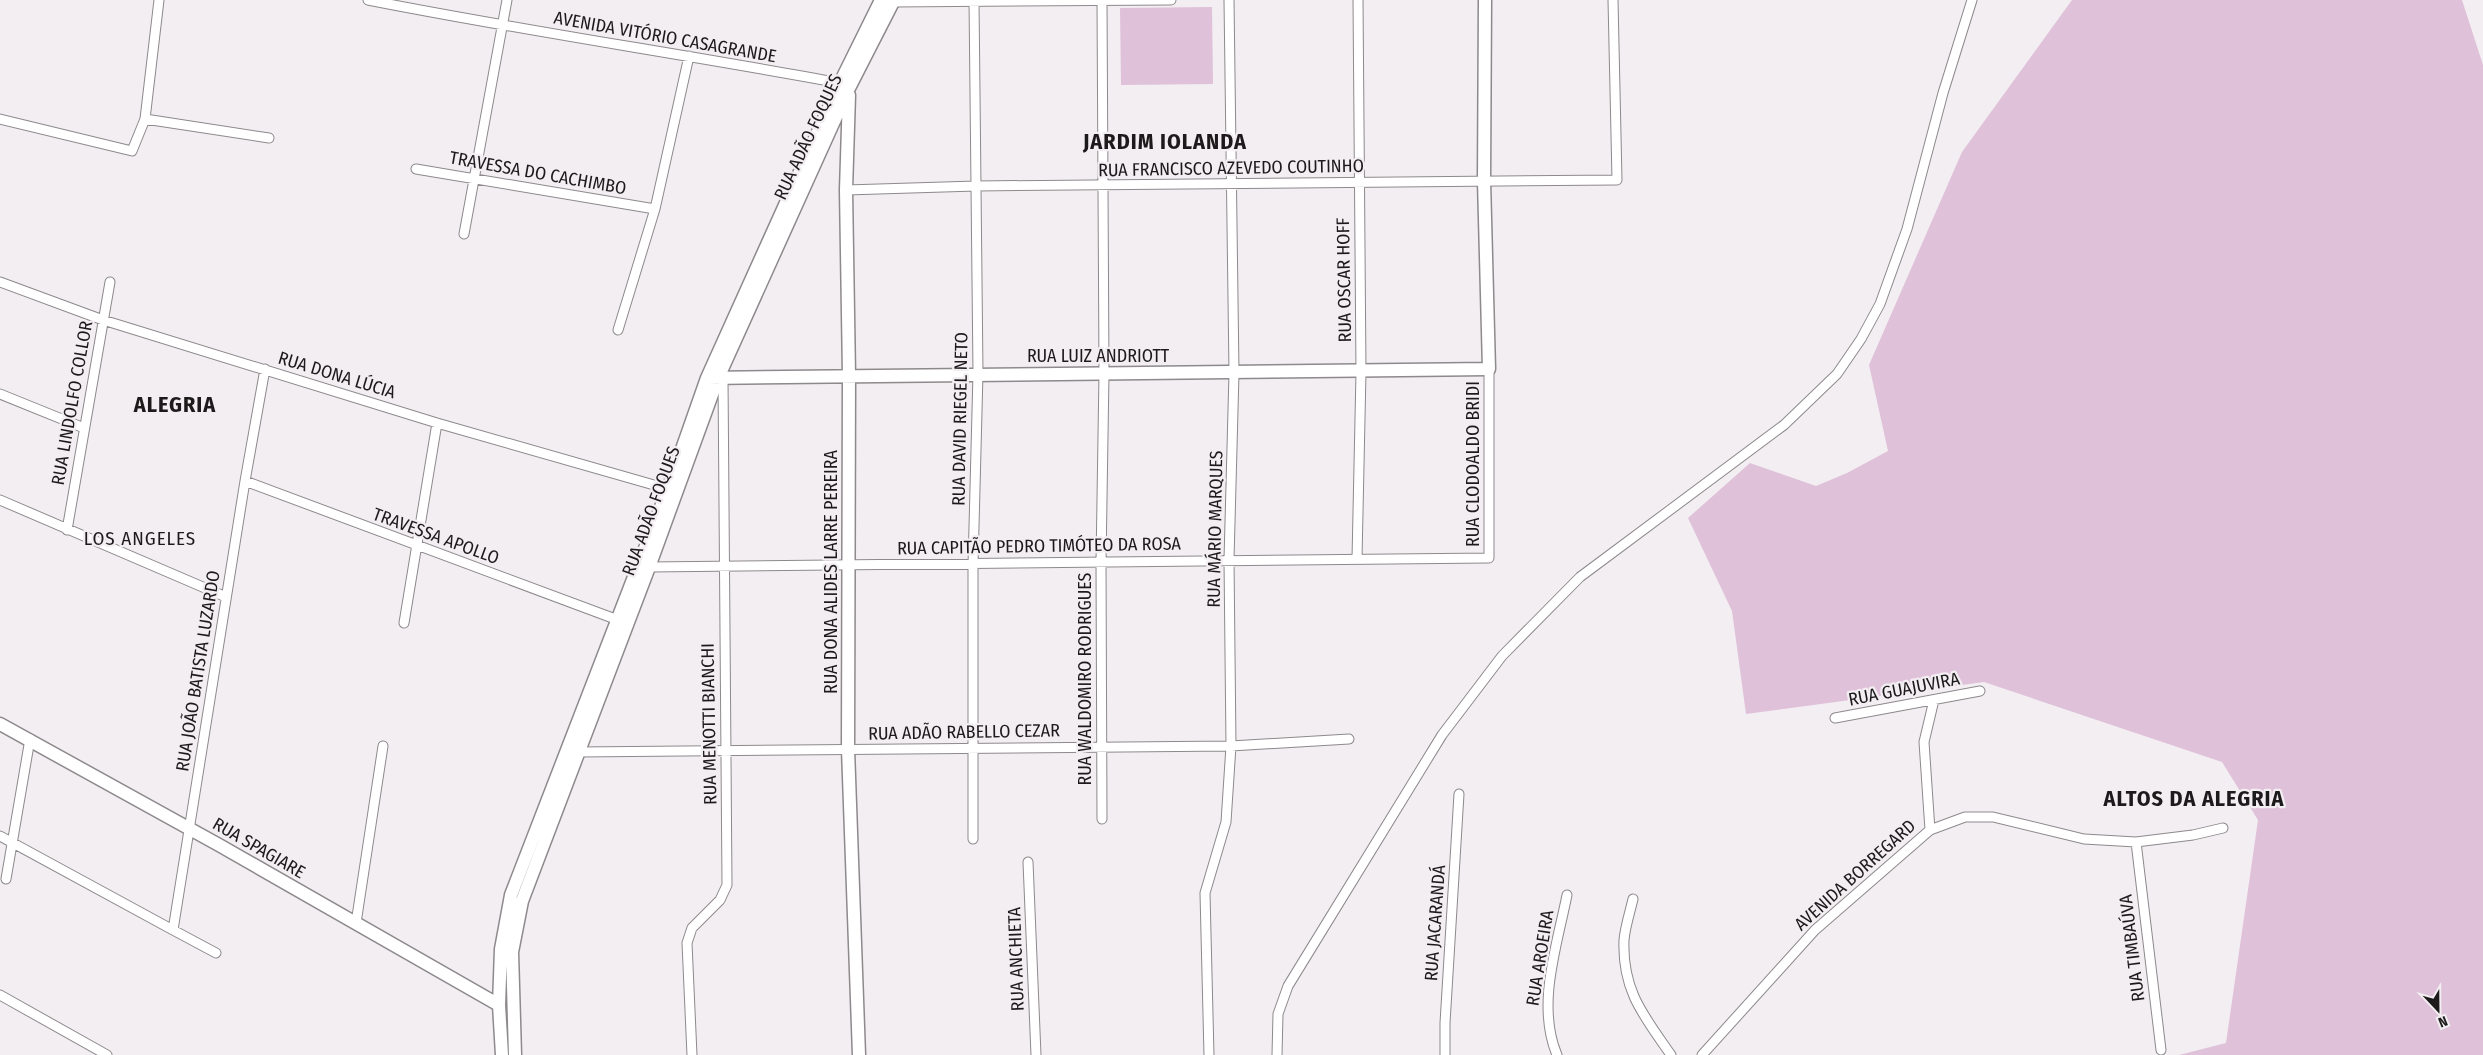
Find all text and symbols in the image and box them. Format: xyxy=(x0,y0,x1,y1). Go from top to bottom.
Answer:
street label: AVENIDA VITÓRIO CASAGRANDE xyxy=(552,7,778,67)
street label: RUA ADÃO FOQUES xyxy=(769,71,847,203)
district label: JARDIM IOLANDA xyxy=(1082,128,1247,155)
street label: TRAVESSA DO CACHIMBO xyxy=(448,147,628,199)
street label: RUA FRANCISCO AZEVEDO COUTINHO xyxy=(1098,155,1364,181)
street label: RUA OSCAR HOFF xyxy=(1332,217,1356,343)
street label: RUA LINDOLFO COLLOR xyxy=(47,319,97,487)
street label: RUA DAVID RIEGEL NETO xyxy=(947,332,973,506)
street label: RUA LUIZ ANDRIOTT xyxy=(1027,345,1170,367)
street label: RUA DONA LÚCIA xyxy=(276,346,399,403)
street label: RUA CLODOALDO BRIDI xyxy=(1462,381,1484,547)
district label: ALEGRIA xyxy=(133,391,216,418)
street label: RUA ADÃO FOQUES xyxy=(617,443,685,579)
street label: RUA DONA ALIDES LARRE PEREIRA xyxy=(820,449,842,694)
street label: RUA MÁRIO MARQUES xyxy=(1202,450,1227,608)
street label: TRAVESSA APOLLO xyxy=(370,503,502,569)
district label: LOS ANGELES xyxy=(84,527,196,550)
street label: RUA CAPITÃO PEDRO TIMÓTEO DA ROSA xyxy=(897,533,1182,559)
street label: RUA JOÃO BATISTA LUZARDO xyxy=(171,569,225,773)
street label: RUA WALDOMIRO RODRIGUES xyxy=(1074,572,1096,786)
street label: RUA MENOTTI BIANCHI xyxy=(697,643,721,805)
street label: RUA GUAJUVIRA xyxy=(1847,667,1962,711)
street label: RUA ADÃO RABELLO CEZAR xyxy=(868,719,1060,745)
district label: ALTOS DA ALEGRIA xyxy=(2103,785,2284,812)
street label: RUA SPAGIARE xyxy=(209,813,309,883)
street label: AVENIDA BORREGARD xyxy=(1790,815,1920,935)
street label: RUA JACARANDÁ xyxy=(1419,864,1450,982)
street label: RUA TIMBAÚVA xyxy=(2113,893,2149,1003)
street label: RUA ANCHIETA xyxy=(1003,906,1029,1012)
street label: RUA AROEIRA xyxy=(1522,908,1559,1007)
north arrow xyxy=(2413,985,2463,1035)
text: N xyxy=(2436,1012,2450,1031)

